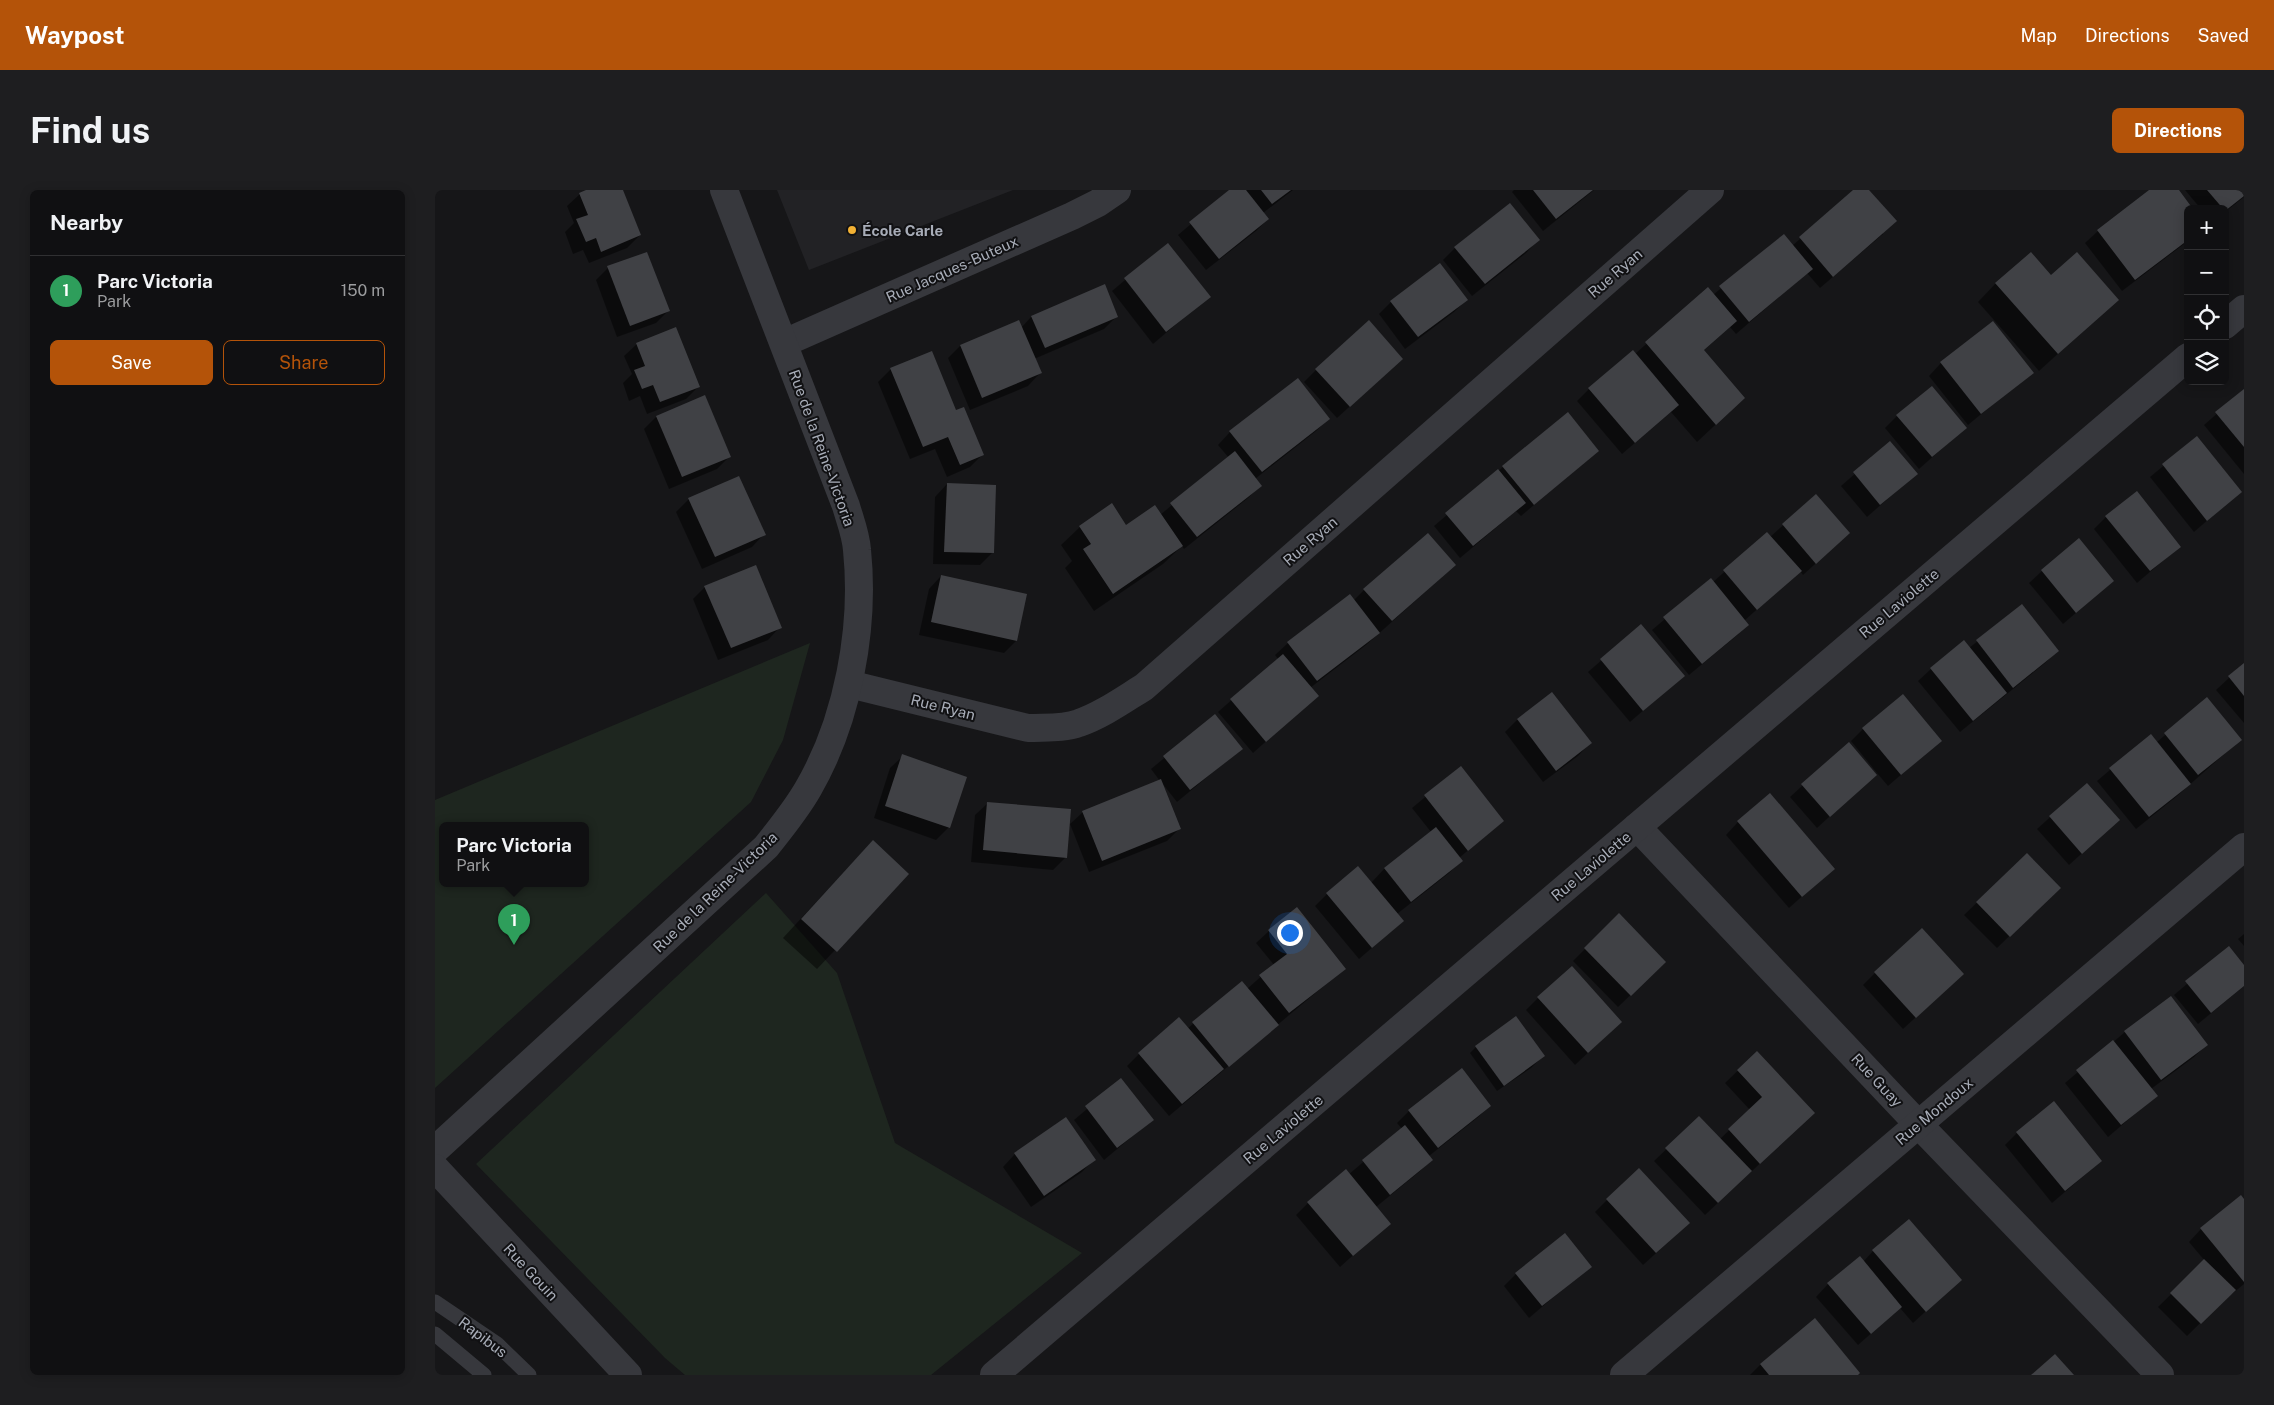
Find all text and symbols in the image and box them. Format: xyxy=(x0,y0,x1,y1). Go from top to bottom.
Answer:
text: Waypost xyxy=(25,21,125,49)
text: Map xyxy=(2020,25,2057,46)
text: Directions xyxy=(2085,25,2170,46)
text: Saved xyxy=(2198,25,2249,46)
button: Directions xyxy=(2112,108,2244,153)
text: Find us xyxy=(30,110,150,151)
map controls xyxy=(2184,205,2229,385)
button: + xyxy=(2184,205,2229,250)
text: Nearby xyxy=(50,210,123,235)
place label: École Carle xyxy=(862,222,943,239)
marker: École Carle xyxy=(846,224,858,236)
street label: Rue Jacques-Buteux xyxy=(883,232,1021,306)
street label: Rue Ryan xyxy=(1585,245,1645,301)
button: − xyxy=(2184,250,2229,295)
text: Parc Victoria xyxy=(97,270,213,292)
text: 1 xyxy=(63,281,69,300)
text: 150 m xyxy=(341,281,385,300)
text: Park xyxy=(97,292,131,311)
button: locate xyxy=(2184,295,2229,340)
button: Save xyxy=(50,340,213,385)
button: Share xyxy=(223,340,385,385)
button: layers xyxy=(2184,340,2229,385)
street label: Rue de la Reine-Victoria xyxy=(786,367,858,529)
street label: Rue Ryan xyxy=(1280,513,1340,569)
street label: Rue Laviolette xyxy=(1856,565,1942,641)
street label: Rue Ryan xyxy=(909,691,977,723)
popup xyxy=(439,822,589,887)
street label: Rue de la Reine-Victoria xyxy=(650,828,780,956)
street label: Rue Laviolette xyxy=(1548,828,1634,904)
text: Parc Victoria xyxy=(456,834,572,856)
text: Park xyxy=(456,856,490,875)
pin: 1 xyxy=(498,904,530,945)
your location xyxy=(1277,920,1303,946)
street label: Rue Guay xyxy=(1848,1050,1906,1110)
street label: Rue Mondoux xyxy=(1892,1074,1976,1148)
street label: Rue Laviolette xyxy=(1240,1091,1326,1167)
street label: Rue Gouin xyxy=(500,1240,562,1304)
street label: Rapibus xyxy=(455,1313,511,1361)

